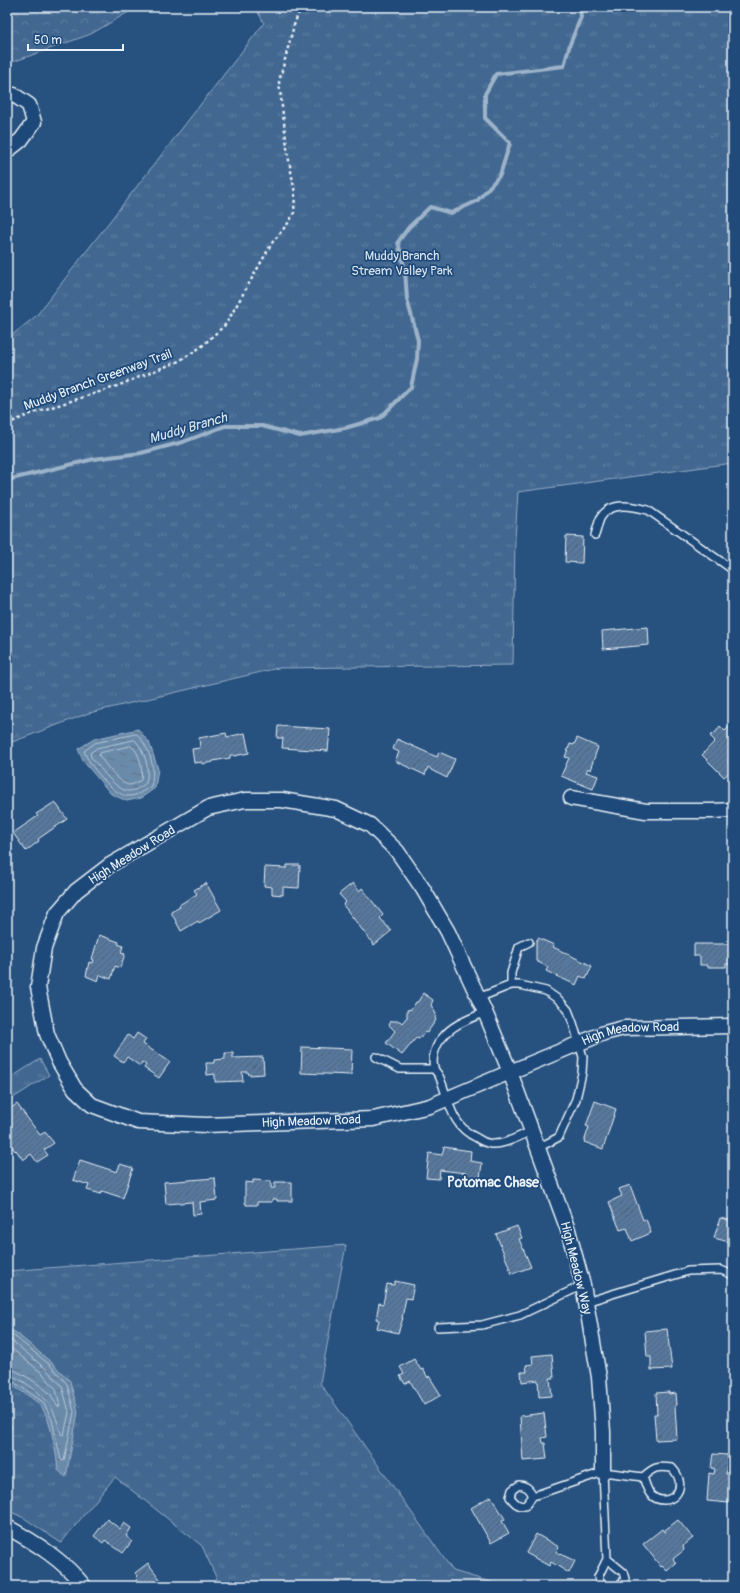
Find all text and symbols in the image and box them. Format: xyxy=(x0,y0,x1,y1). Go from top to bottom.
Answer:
scale bar xyxy=(28,26,123,52)
text: 50 m xyxy=(34,33,62,48)
park label: Muddy Branch Stream Valley Park xyxy=(351,248,453,279)
street label: Muddy Branch Greenway Trail xyxy=(22,346,174,414)
water label: Muddy Branch xyxy=(147,408,230,447)
street label: High Meadow Road xyxy=(86,822,178,888)
street label: High Meadow Road xyxy=(579,1019,679,1049)
street label: High Meadow Road xyxy=(261,1111,361,1131)
district label: Potomac Chase xyxy=(447,1174,540,1191)
street label: High Meadow Way xyxy=(557,1220,595,1317)

